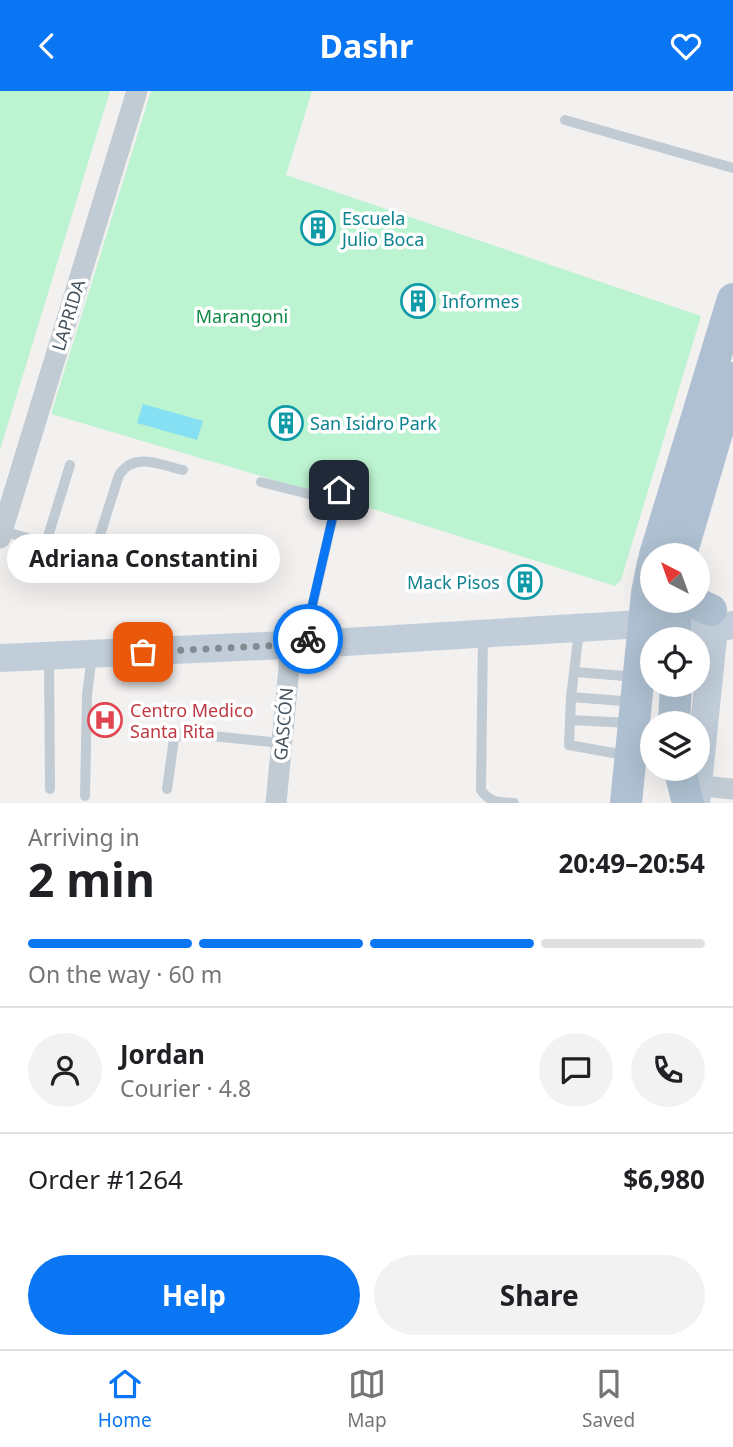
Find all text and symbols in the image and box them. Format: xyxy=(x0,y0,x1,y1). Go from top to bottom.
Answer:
text: Dashr xyxy=(320,24,413,67)
icon: back xyxy=(28,27,66,65)
icon: heart xyxy=(667,27,705,65)
place label: Escuela Julio Boca xyxy=(340,206,424,251)
building icon: Escuela Julio Boca xyxy=(299,209,337,247)
street label: LAPRIDA xyxy=(46,276,90,354)
building icon: Informes xyxy=(399,282,437,320)
place label: Informes xyxy=(442,289,519,313)
park label: Marangoni xyxy=(196,304,288,328)
building icon: San Isidro Park xyxy=(267,404,305,442)
place label: San Isidro Park xyxy=(310,411,437,435)
pin xyxy=(309,460,369,520)
icon: home xyxy=(320,471,358,509)
callout: Adriana Constantini xyxy=(6,533,280,582)
text: Adriana Constantini xyxy=(29,542,258,574)
north arrow xyxy=(640,543,710,613)
map controls xyxy=(640,543,710,781)
building icon: Mack Pisos xyxy=(506,563,544,601)
place label: Mack Pisos xyxy=(407,570,500,594)
courier xyxy=(273,604,343,674)
icon: bike xyxy=(289,620,327,658)
pin xyxy=(113,622,173,682)
button: locate xyxy=(640,627,710,697)
icon: bag xyxy=(124,633,162,671)
street label: GASCÓN xyxy=(268,686,298,762)
place label: Centro Medico Santa Rita xyxy=(130,698,254,743)
hospital icon: Centro Medico Santa Rita xyxy=(86,701,124,739)
button: layers xyxy=(640,711,710,781)
text: Arriving in xyxy=(28,821,140,853)
text: 20:49–20:54 xyxy=(558,845,705,881)
text: 2 min xyxy=(28,848,155,910)
text: On the way · 60 m xyxy=(28,958,222,990)
button: person xyxy=(28,1033,102,1107)
button: chat xyxy=(539,1033,613,1107)
button: phone xyxy=(631,1033,705,1107)
text: Jordan xyxy=(120,1036,205,1072)
text: Courier · 4.8 xyxy=(120,1072,251,1104)
text: Order #1264 xyxy=(28,1161,183,1197)
text: $6,980 xyxy=(623,1161,705,1197)
button: Help xyxy=(28,1255,360,1335)
button: Share xyxy=(374,1255,705,1335)
tab: Home xyxy=(98,1365,152,1433)
tab: Map xyxy=(347,1365,387,1433)
tab: Saved xyxy=(582,1365,635,1433)

